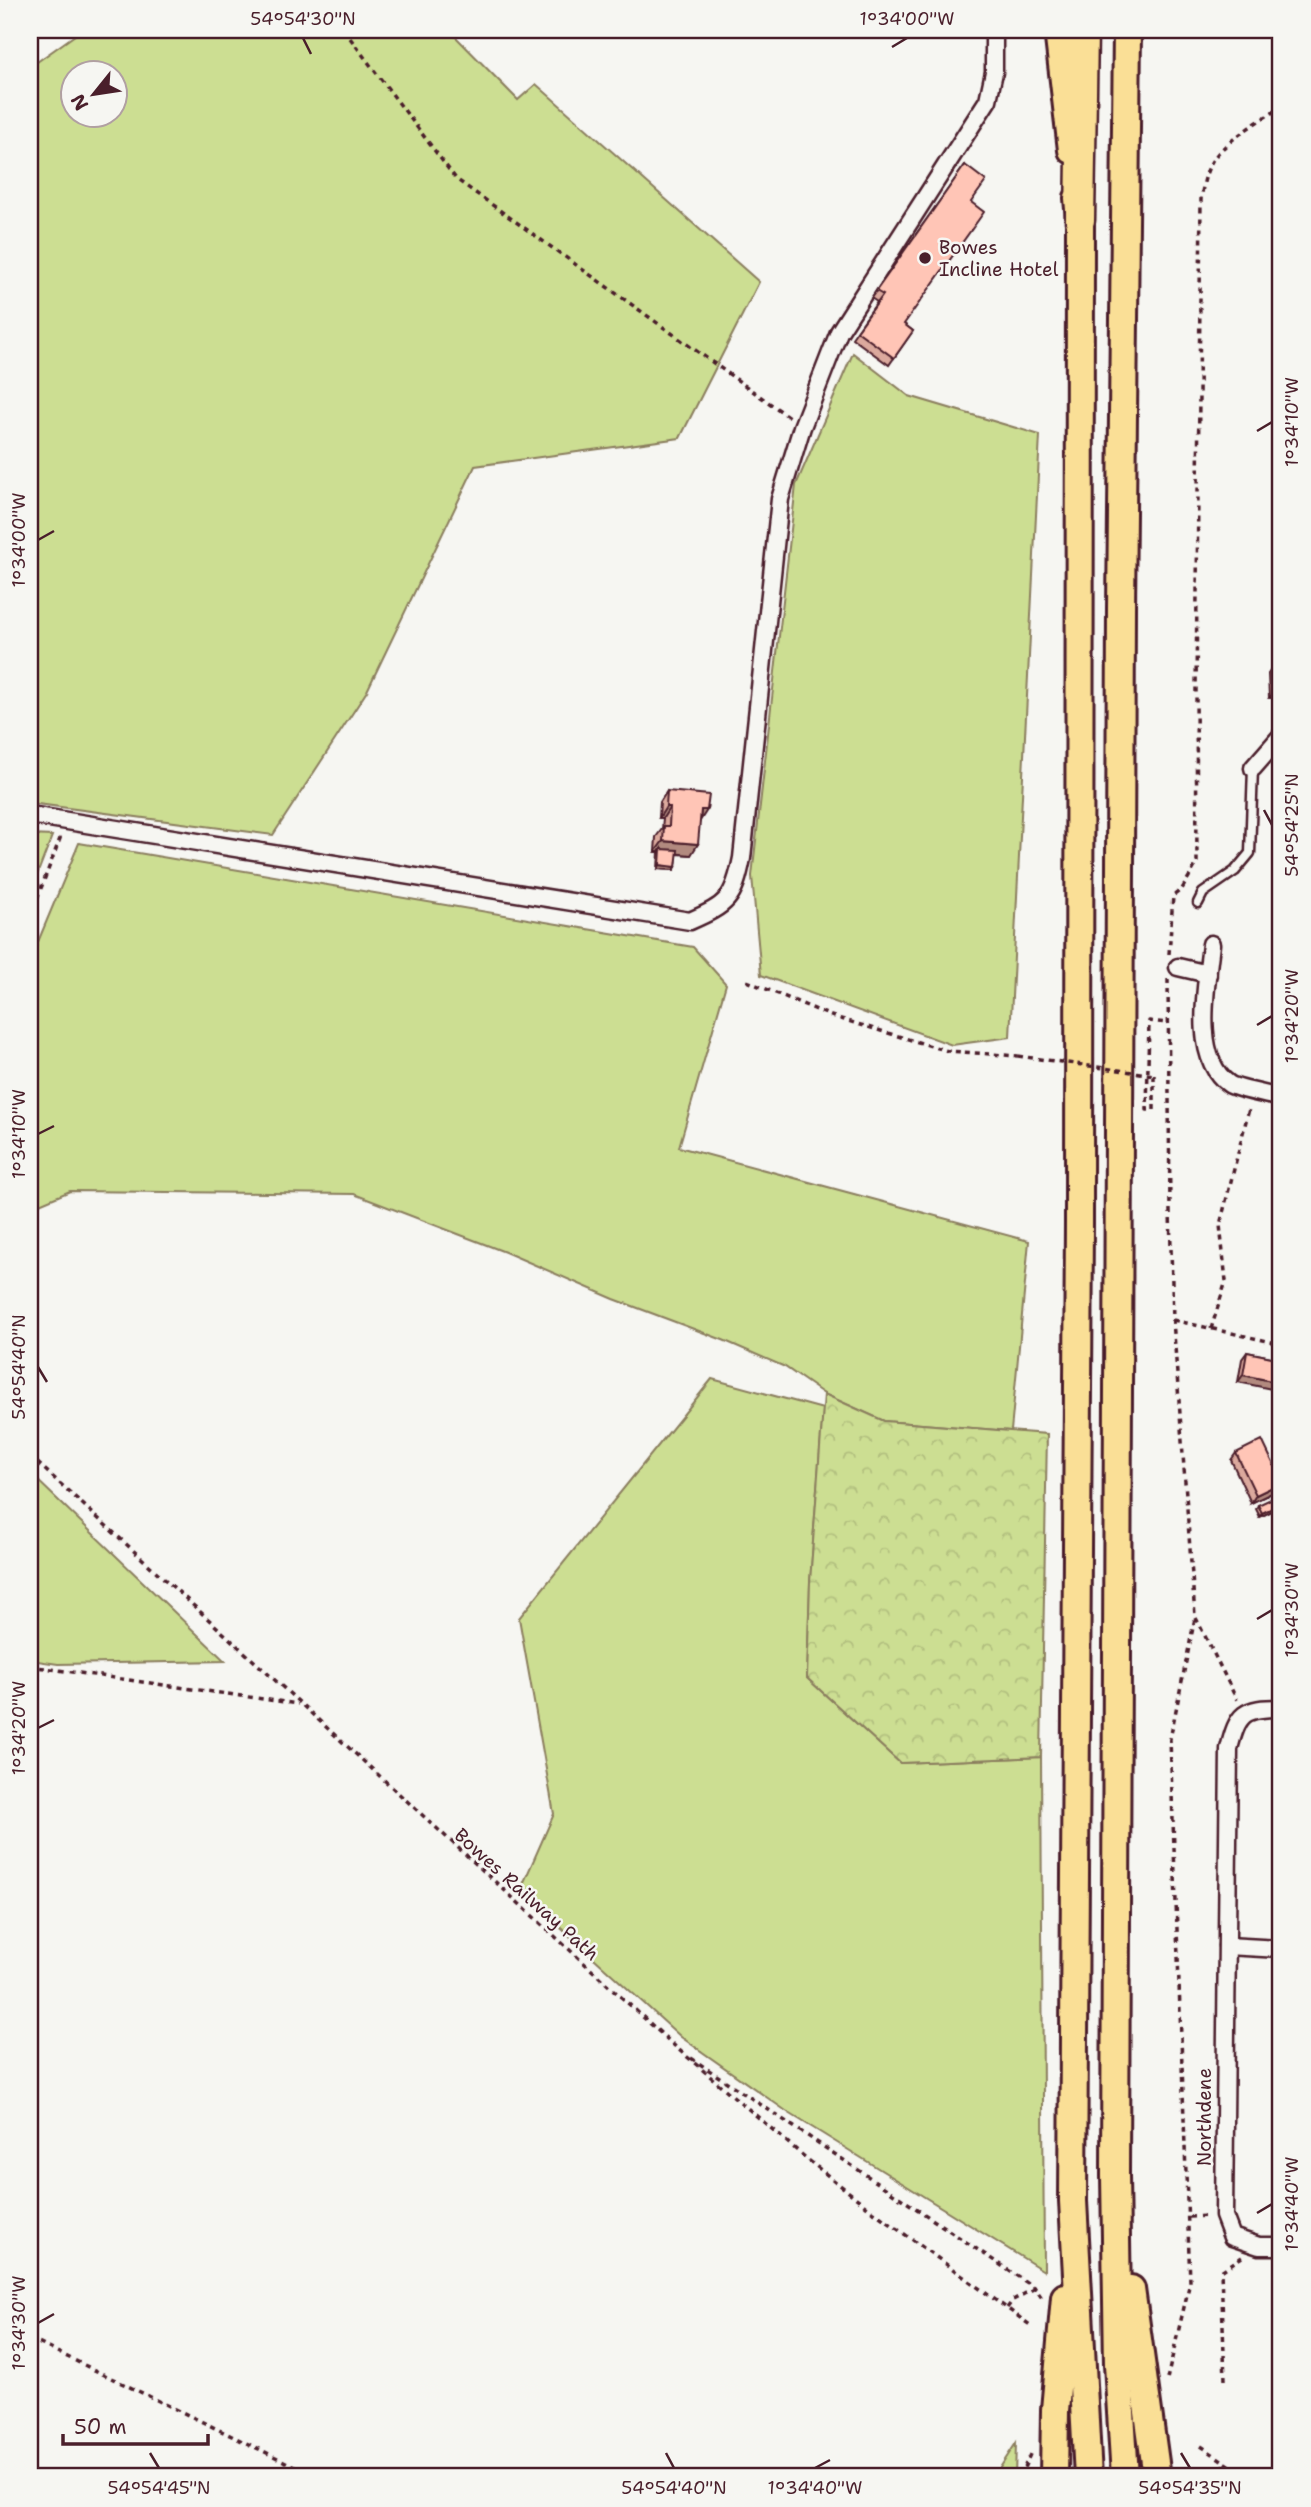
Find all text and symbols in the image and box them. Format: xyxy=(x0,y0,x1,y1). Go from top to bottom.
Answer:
text: 54°54'30"N xyxy=(250,7,356,31)
text: 1°34'00"W xyxy=(859,7,955,31)
north arrow xyxy=(60,60,130,130)
text: N xyxy=(65,89,94,115)
place label: Bowes Incline Hotel xyxy=(939,235,1059,282)
marker: Bowes Incline Hotel xyxy=(917,250,933,266)
text: 1°34'10"W xyxy=(1280,377,1304,467)
text: 1°34'00"W xyxy=(7,492,31,588)
text: 54°54'25"N xyxy=(1280,773,1304,877)
text: 1°34'20"W xyxy=(1280,969,1304,1063)
text: 1°34'10"W xyxy=(7,1089,31,1179)
text: 54°54'40"N xyxy=(7,1314,31,1420)
text: 1°34'30"W xyxy=(1280,1563,1304,1657)
text: 1°34'20"W xyxy=(7,1681,31,1775)
street label: Bowes Railway Path xyxy=(449,1823,604,1966)
street label: Northdene xyxy=(1192,2068,1217,2166)
text: 1°34'40"W xyxy=(1280,2157,1304,2251)
text: 1°34'30"W xyxy=(7,2276,31,2370)
scale bar xyxy=(63,2402,208,2446)
text: 50 m xyxy=(74,2413,127,2441)
text: 54°54'45"N xyxy=(107,2476,211,2500)
text: 54°54'40"N xyxy=(621,2476,727,2500)
text: 1°34'40"W xyxy=(768,2476,862,2500)
text: 54°54'35"N xyxy=(1138,2476,1242,2500)

